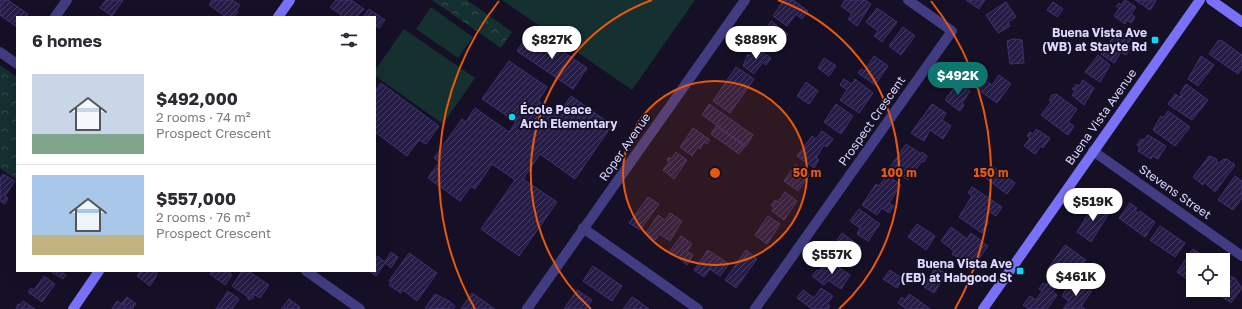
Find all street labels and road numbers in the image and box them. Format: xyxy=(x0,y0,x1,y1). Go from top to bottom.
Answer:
street label: Buena Vista Avenue xyxy=(1062,66,1139,168)
street label: Prospect Crescent xyxy=(835,73,908,169)
street label: Roper Avenue xyxy=(596,110,654,184)
street label: Stevens Street xyxy=(1136,161,1214,222)

